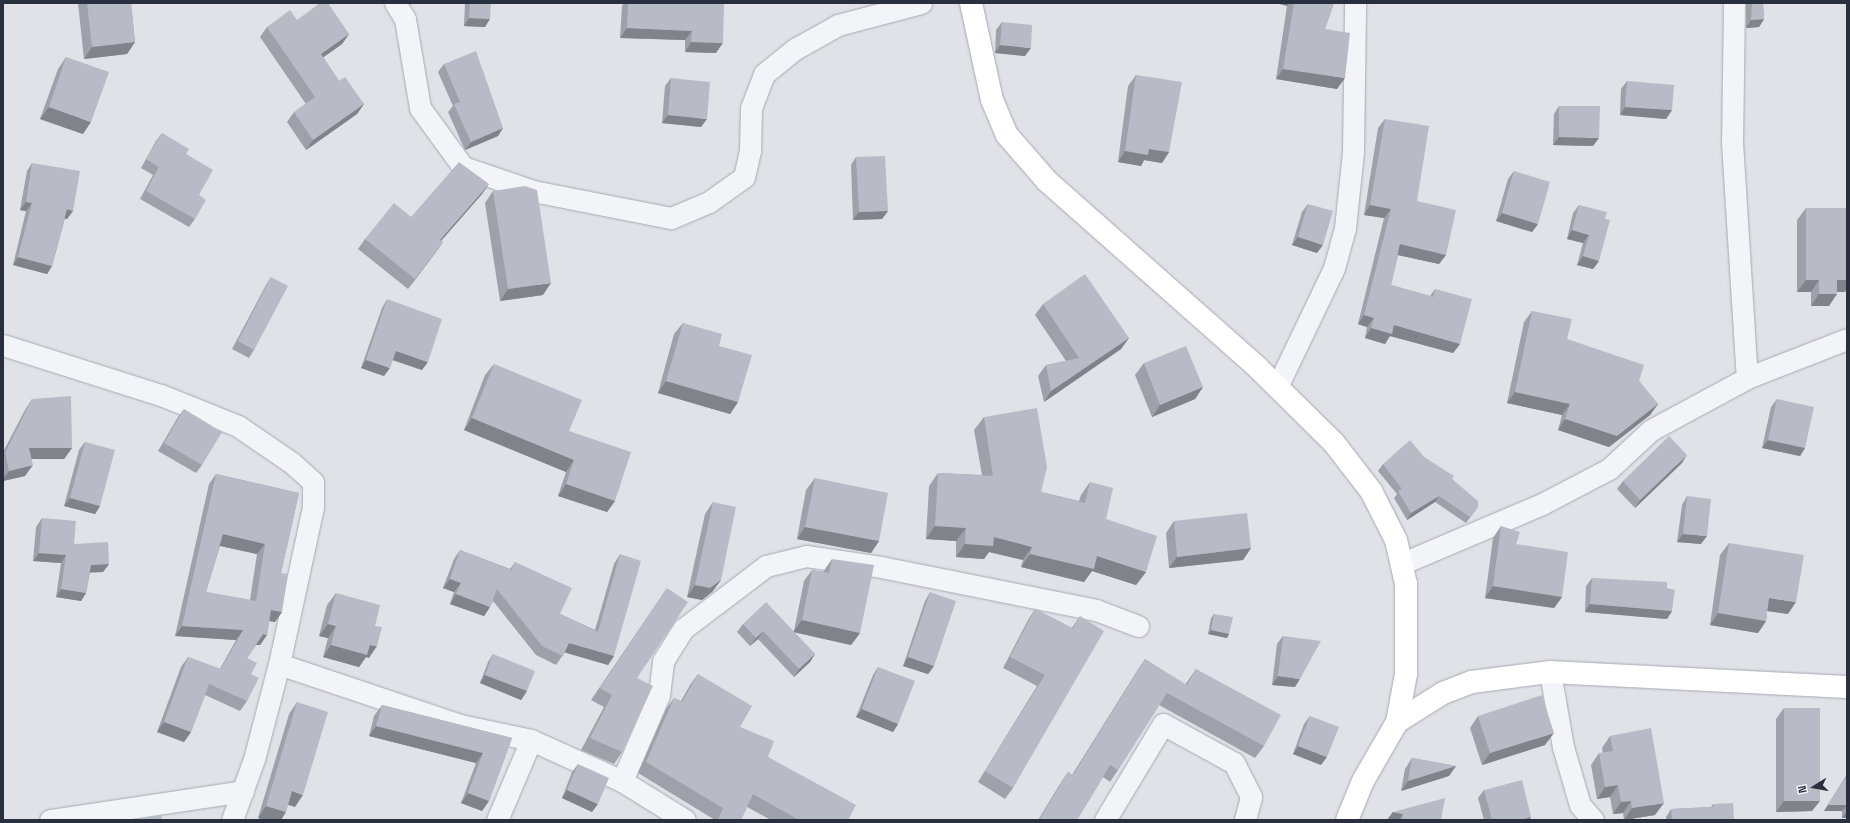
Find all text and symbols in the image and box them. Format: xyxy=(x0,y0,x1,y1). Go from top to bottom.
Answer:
north arrow xyxy=(1794,767,1834,807)
text: N xyxy=(1795,784,1810,794)

